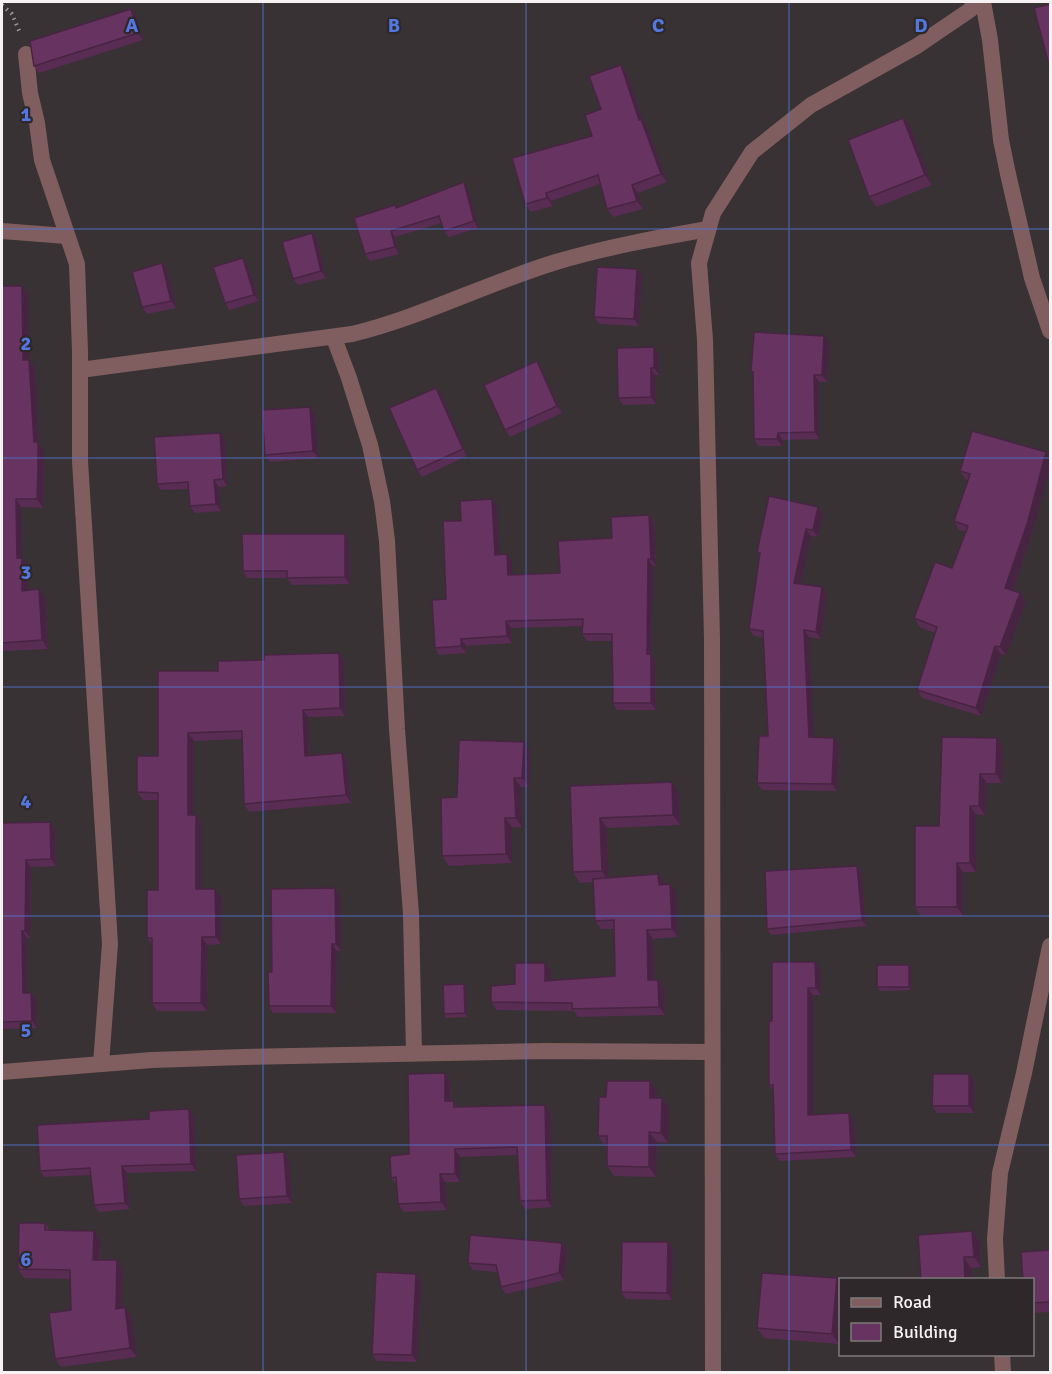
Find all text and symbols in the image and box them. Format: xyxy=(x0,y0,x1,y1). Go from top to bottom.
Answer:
text: A xyxy=(126,13,139,38)
text: B xyxy=(388,13,400,38)
text: C xyxy=(652,13,664,38)
text: D xyxy=(914,13,928,38)
text: 1 xyxy=(21,102,32,127)
text: 2 xyxy=(21,331,31,356)
text: 3 xyxy=(21,560,31,585)
text: 4 xyxy=(21,789,32,814)
text: 5 xyxy=(21,1018,31,1043)
text: 6 xyxy=(21,1247,32,1272)
legend xyxy=(839,1278,1034,1356)
text: Road xyxy=(893,1291,932,1313)
text: Building xyxy=(893,1321,957,1343)

